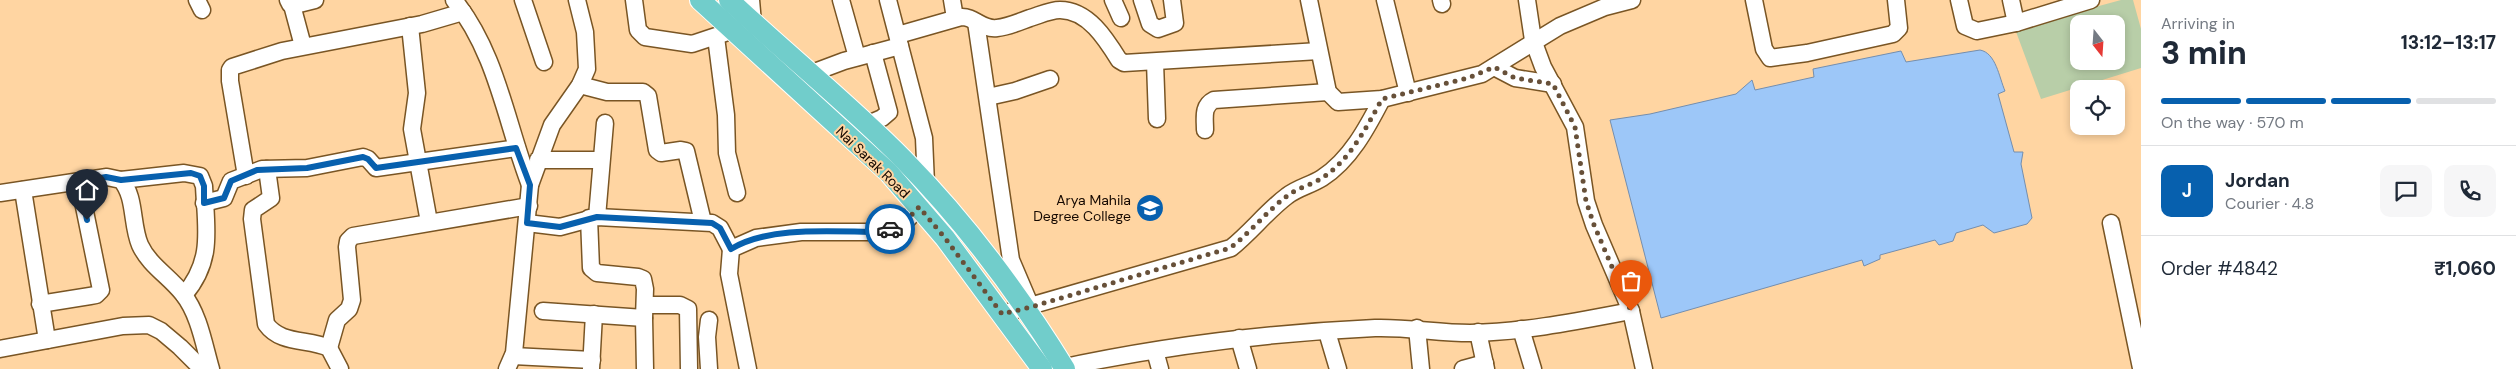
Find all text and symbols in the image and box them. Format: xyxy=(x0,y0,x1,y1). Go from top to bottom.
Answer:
text: Arriving in xyxy=(2161,13,2235,34)
north arrow xyxy=(2070,15,2125,70)
map controls xyxy=(2070,15,2125,135)
text: 13:12–13:17 xyxy=(2401,30,2496,55)
text: 3 min xyxy=(2161,32,2247,74)
button: locate xyxy=(2070,80,2125,135)
text: On the way · 570 m xyxy=(2161,112,2304,133)
street label: Nai Sarak Road xyxy=(832,122,914,202)
button: chat xyxy=(2380,165,2432,217)
button: phone xyxy=(2444,165,2496,217)
text: Jordan xyxy=(2225,168,2290,193)
pin xyxy=(66,169,108,220)
icon: home xyxy=(73,176,101,204)
text: J xyxy=(2182,178,2192,203)
place label: Arya Mahila Degree College xyxy=(1033,191,1131,225)
school or university icon: Arya Mahila Degree College xyxy=(1135,193,1165,223)
text: Courier · 4.8 xyxy=(2225,193,2314,214)
courier xyxy=(865,204,915,254)
icon: car xyxy=(876,215,904,243)
text: Order #4842 xyxy=(2161,256,2278,281)
text: ₹1,060 xyxy=(2434,256,2496,281)
pin xyxy=(1610,260,1652,311)
icon: bag xyxy=(1617,267,1645,295)

